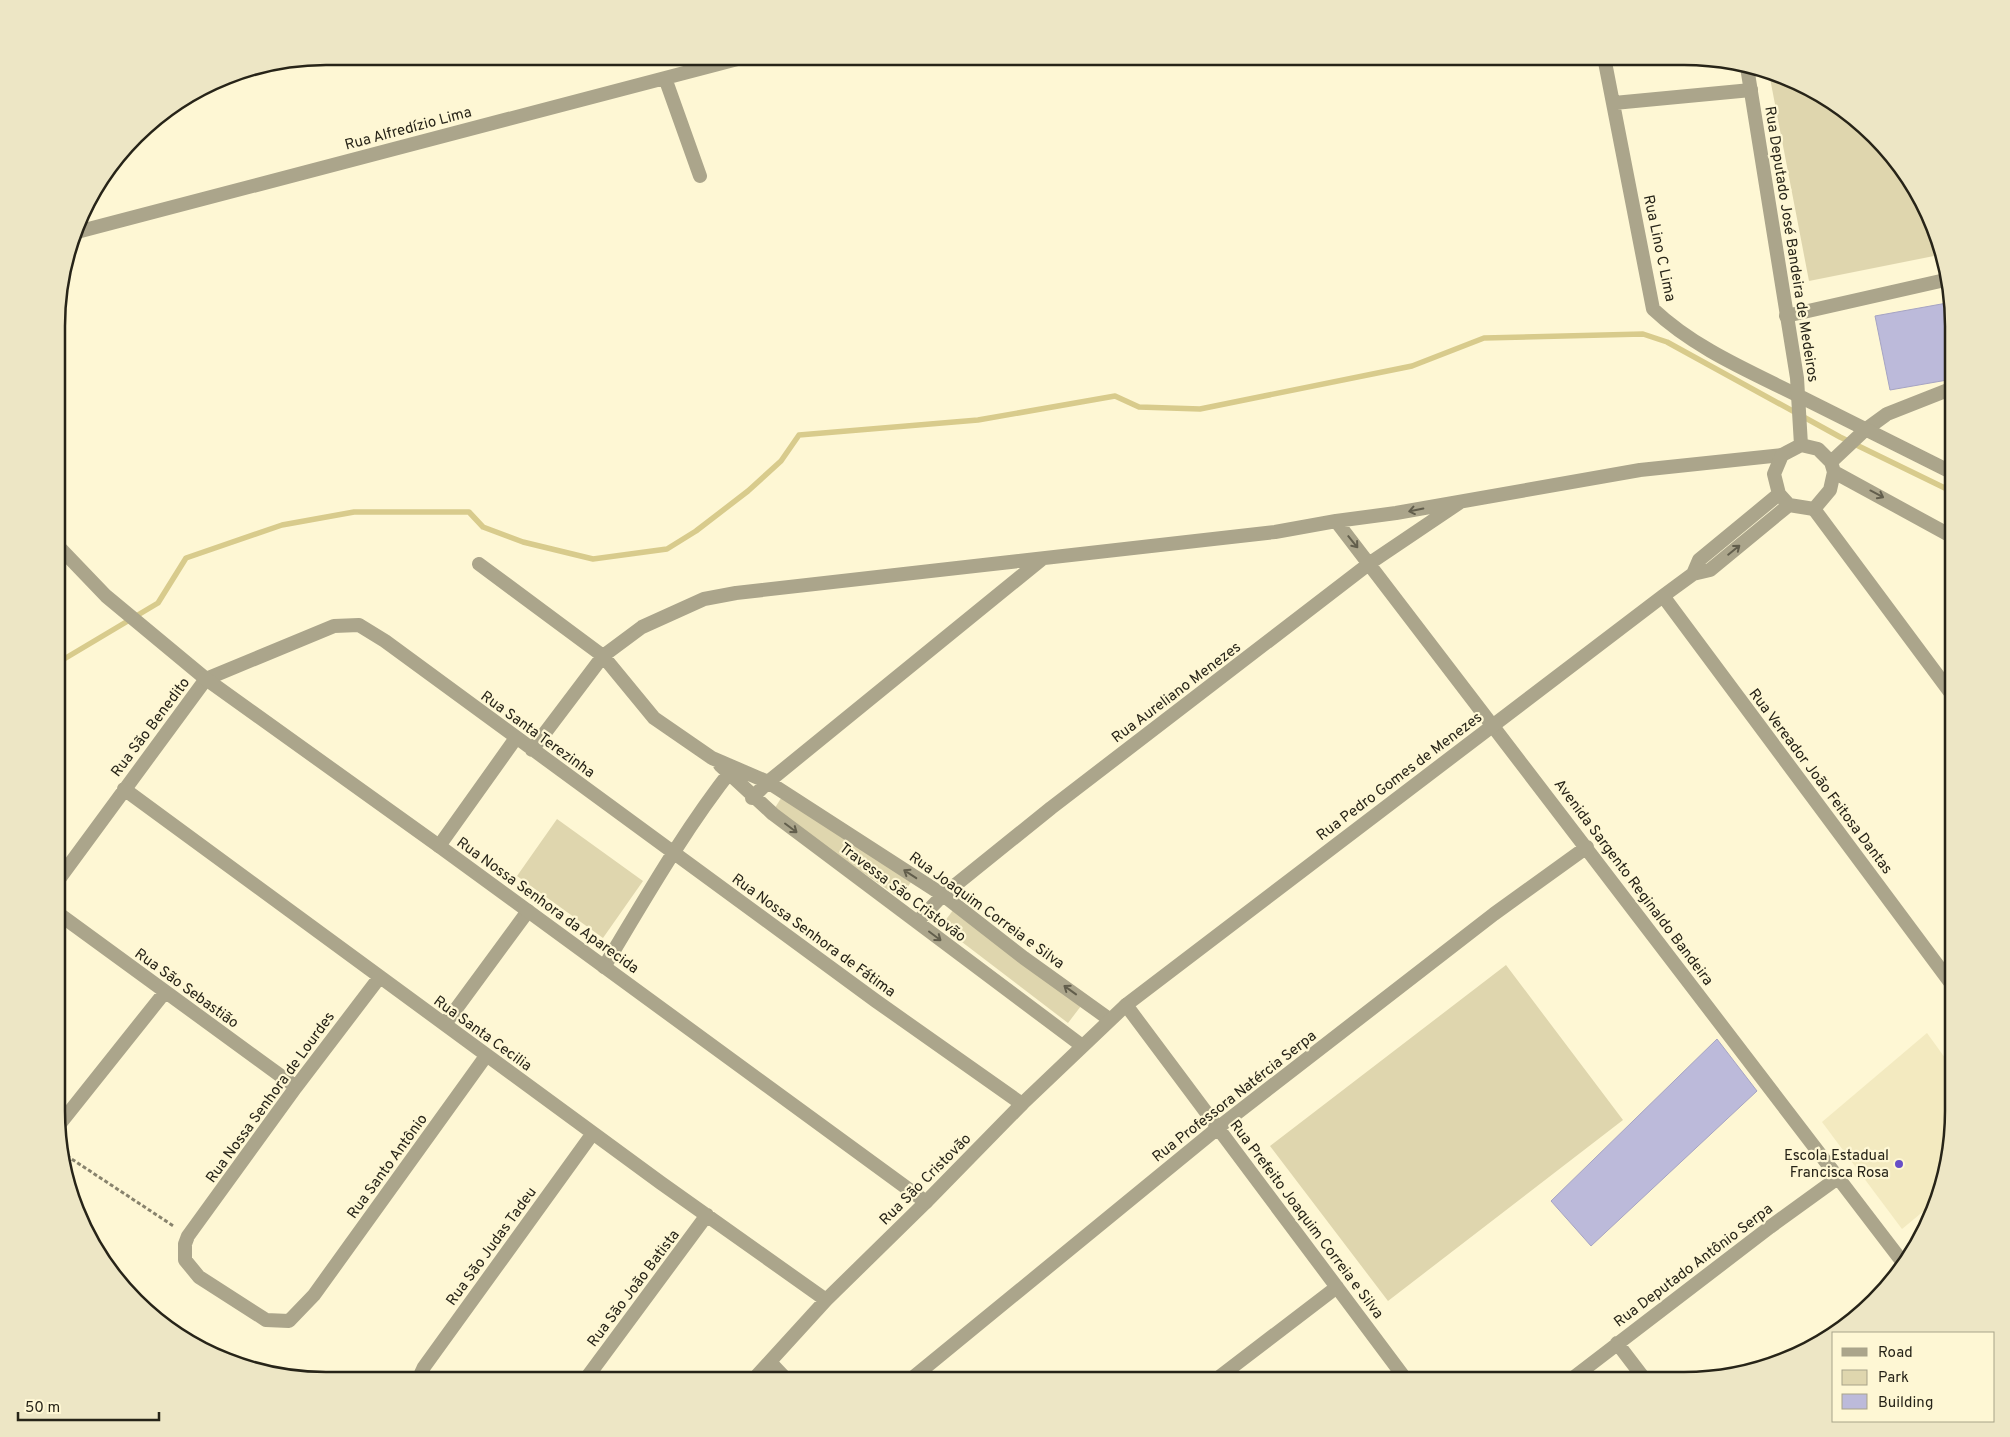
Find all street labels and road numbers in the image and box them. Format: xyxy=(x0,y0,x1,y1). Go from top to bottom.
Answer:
street label: Rua Alfredízio Lima xyxy=(343,103,474,156)
street label: Rua Deputado José Bandeira de Medeiros xyxy=(1759,105,1822,384)
street label: Rua Lino C Lima xyxy=(1638,193,1679,303)
street label: Rua Aureliano Menezes xyxy=(1108,638,1245,748)
street label: Rua São Benedito xyxy=(108,674,195,781)
street label: Rua Vereador João Feitosa Dantas xyxy=(1744,685,1896,878)
street label: Rua Santa Terezinha xyxy=(476,687,598,783)
street label: Rua Pedro Gomes de Menezes xyxy=(1313,709,1487,846)
street label: Avenida Sargento Reginaldo Bandeira xyxy=(1549,776,1717,990)
street label: Rua Nossa Senhora da Aparecida xyxy=(452,834,642,979)
street label: Travessa São Cristovão xyxy=(835,839,969,947)
street label: Rua Joaquim Correia e Silva xyxy=(905,848,1068,974)
street label: Rua Nossa Senhora de Fátima xyxy=(727,870,899,1002)
street label: Rua São Sebastião xyxy=(130,945,242,1033)
street label: Rua Santa Cecilia xyxy=(429,992,535,1076)
street label: Rua Nossa Senhora de Lourdes xyxy=(203,1008,340,1187)
street label: Rua Professora Natércia Serpa xyxy=(1149,1027,1321,1167)
street label: Rua Santo Antônio xyxy=(344,1111,433,1223)
street label: Rua Prefeito Joaquim Correia e Silva xyxy=(1225,1117,1387,1323)
street label: Rua São Cristovão xyxy=(876,1130,976,1230)
street label: Rua São Judas Tadeu xyxy=(443,1184,542,1310)
street label: Rua Deputado Antônio Serpa xyxy=(1611,1200,1777,1332)
street label: Rua São João Batista xyxy=(584,1227,684,1351)

